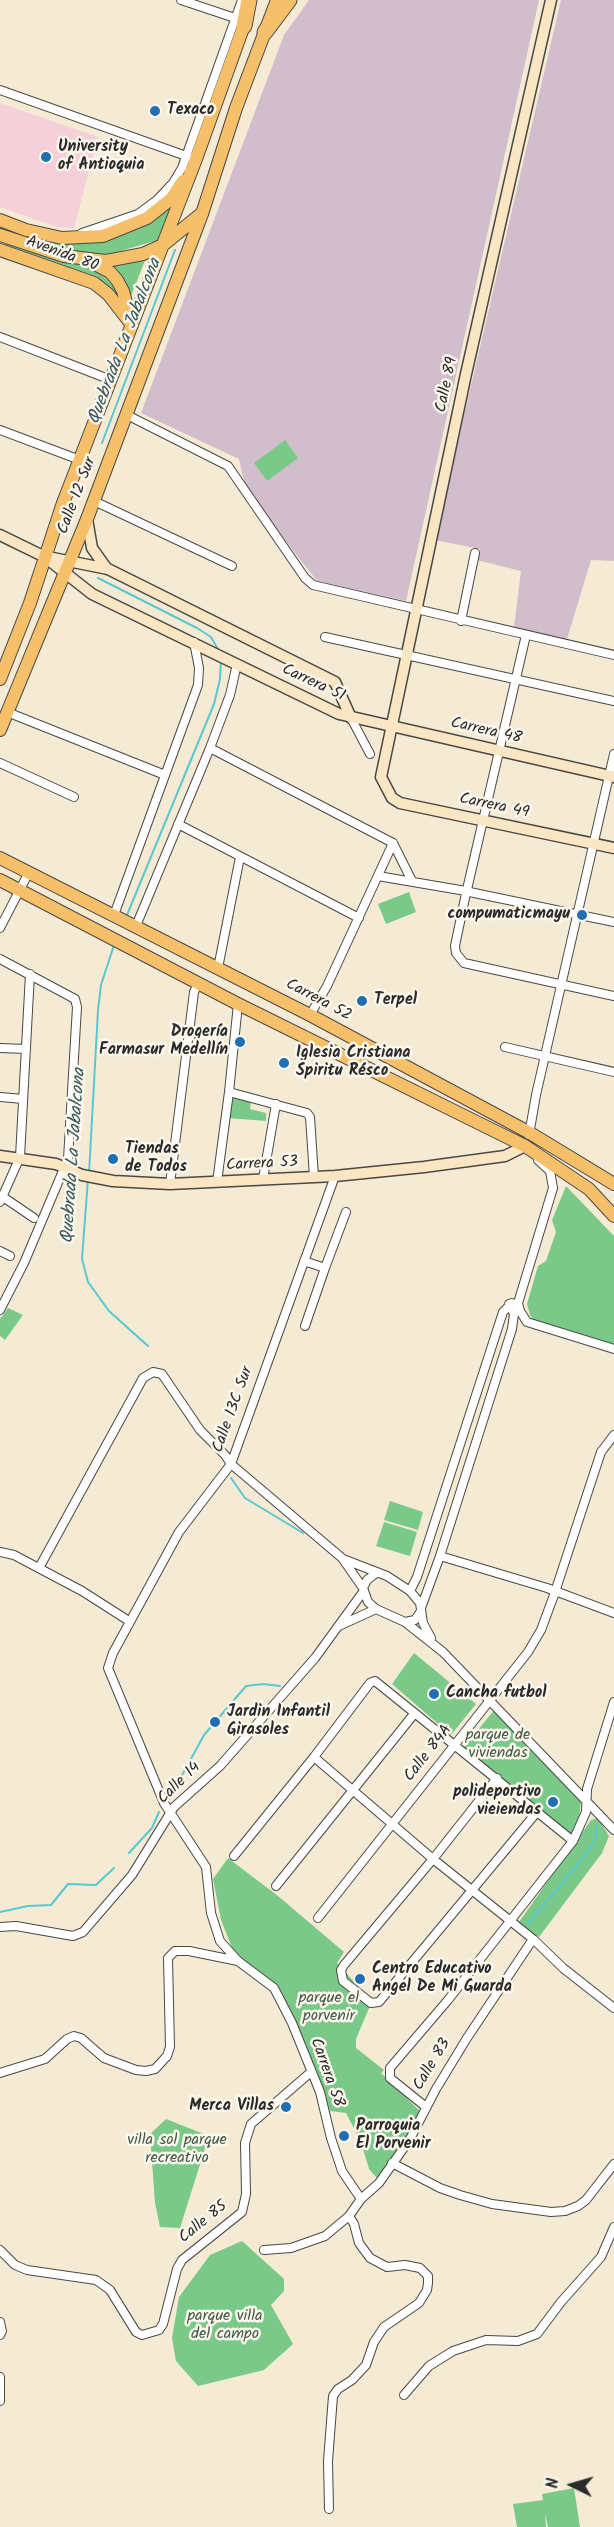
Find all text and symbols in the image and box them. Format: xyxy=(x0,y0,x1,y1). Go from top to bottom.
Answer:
place label: Texaco xyxy=(167,101,214,121)
marker: Texaco xyxy=(148,104,162,118)
place label: University of Antioquia xyxy=(58,138,144,176)
marker: University of Antioquia xyxy=(39,150,53,164)
street label: Avenida 80 xyxy=(23,233,101,277)
water label: Quebrada La Jabalcona xyxy=(84,256,168,428)
street label: Calle 89 xyxy=(433,356,463,414)
street label: Calle 12 Sur xyxy=(55,455,101,537)
street label: Carrera 51 xyxy=(278,661,348,707)
street label: Carrera 48 xyxy=(448,714,524,750)
street label: Carrera 49 xyxy=(457,790,531,824)
place label: compumaticmayu xyxy=(448,905,570,925)
marker: compumaticmayu xyxy=(575,908,589,922)
street label: Carrera 52 xyxy=(282,976,354,1026)
place label: Terpel xyxy=(374,991,417,1011)
marker: Terpel xyxy=(355,994,369,1008)
place label: Drogería Farmasur Medellín xyxy=(99,1023,228,1061)
marker: Drogería Farmasur Medellín xyxy=(233,1035,247,1049)
place label: Iglesia Cristiana Spiritu Résco xyxy=(296,1044,411,1082)
marker: Iglesia Cristiana Spiritu Résco xyxy=(277,1056,291,1070)
water label: Quebrada La Jabalcona xyxy=(58,1068,92,1244)
place label: Tiendas de Todos xyxy=(125,1140,187,1178)
marker: Tiendas de Todos xyxy=(106,1152,120,1166)
street label: Carrera 53 xyxy=(226,1154,298,1176)
street label: Calle 13C Sur xyxy=(210,1364,258,1456)
place label: Cancha futbol xyxy=(446,1684,547,1704)
marker: Cancha futbol xyxy=(427,1687,441,1701)
place label: Jardin Infantil Girasoles xyxy=(227,1703,330,1741)
marker: Jardin Infantil Girasoles xyxy=(208,1715,222,1729)
street label: Calle 84A xyxy=(401,1722,457,1786)
park label: parque de viviendas xyxy=(466,1726,530,1764)
street label: Calle 14 xyxy=(154,1759,206,1809)
place label: polideportivo vieiendas xyxy=(453,1783,541,1821)
marker: polideportivo vieiendas xyxy=(546,1795,560,1809)
place label: Centro Educativo Angel De Mi Guarda xyxy=(372,1960,512,1998)
marker: Centro Educativo Angel De Mi Guarda xyxy=(353,1972,367,1986)
park label: parque el porvenir xyxy=(299,1989,359,2027)
street label: Calle 83 xyxy=(410,2035,456,2095)
street label: Carrera 58 xyxy=(305,2036,347,2110)
place label: Merca Villas xyxy=(189,2097,274,2117)
marker: Merca Villas xyxy=(279,2100,293,2114)
place label: Parroquia El Porvenir xyxy=(356,2117,430,2155)
marker: Parroquia El Porvenir xyxy=(337,2129,351,2143)
park label: villa sol parque recreativo xyxy=(127,2131,227,2169)
street label: Calle 85 xyxy=(176,2198,232,2248)
park label: parque villa del campo xyxy=(187,2307,263,2345)
north arrow xyxy=(542,2455,602,2515)
text: N xyxy=(541,2477,566,2490)

